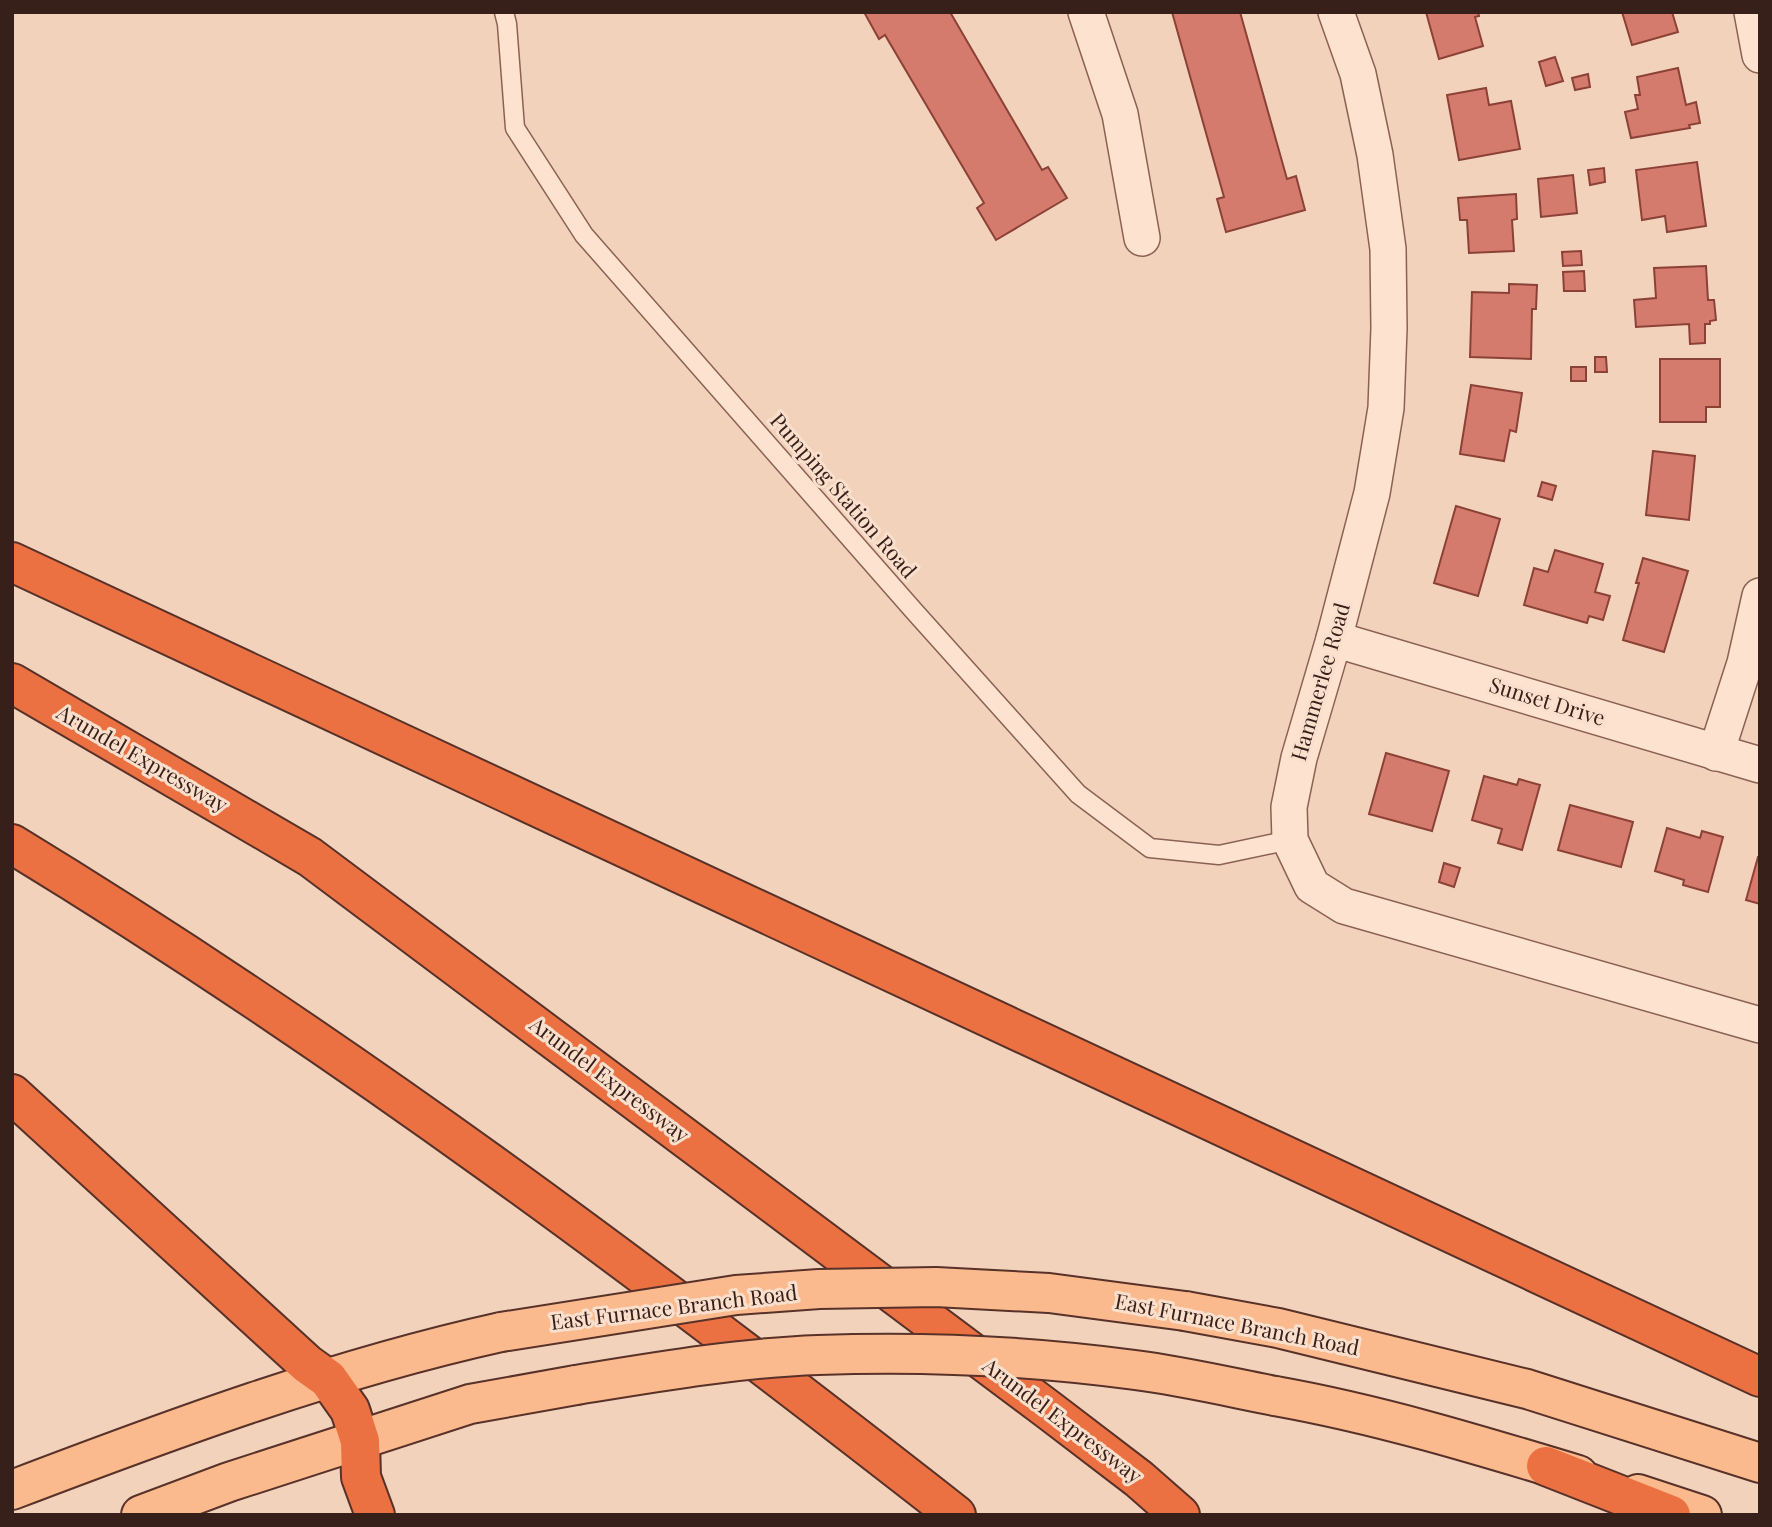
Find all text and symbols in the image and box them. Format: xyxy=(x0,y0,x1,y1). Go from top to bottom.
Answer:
street label: Pumping Station Road xyxy=(765,406,924,583)
street label: Hammerlee Road xyxy=(1283,599,1355,764)
street label: Sunset Drive xyxy=(1486,669,1609,731)
street label: Arundel Expressway xyxy=(52,697,234,818)
street label: Arundel Expressway xyxy=(524,1009,696,1148)
street label: East Furnace Branch Road xyxy=(549,1277,799,1335)
street label: East Furnace Branch Road xyxy=(1113,1286,1362,1360)
street label: Arundel Expressway xyxy=(977,1350,1149,1489)

